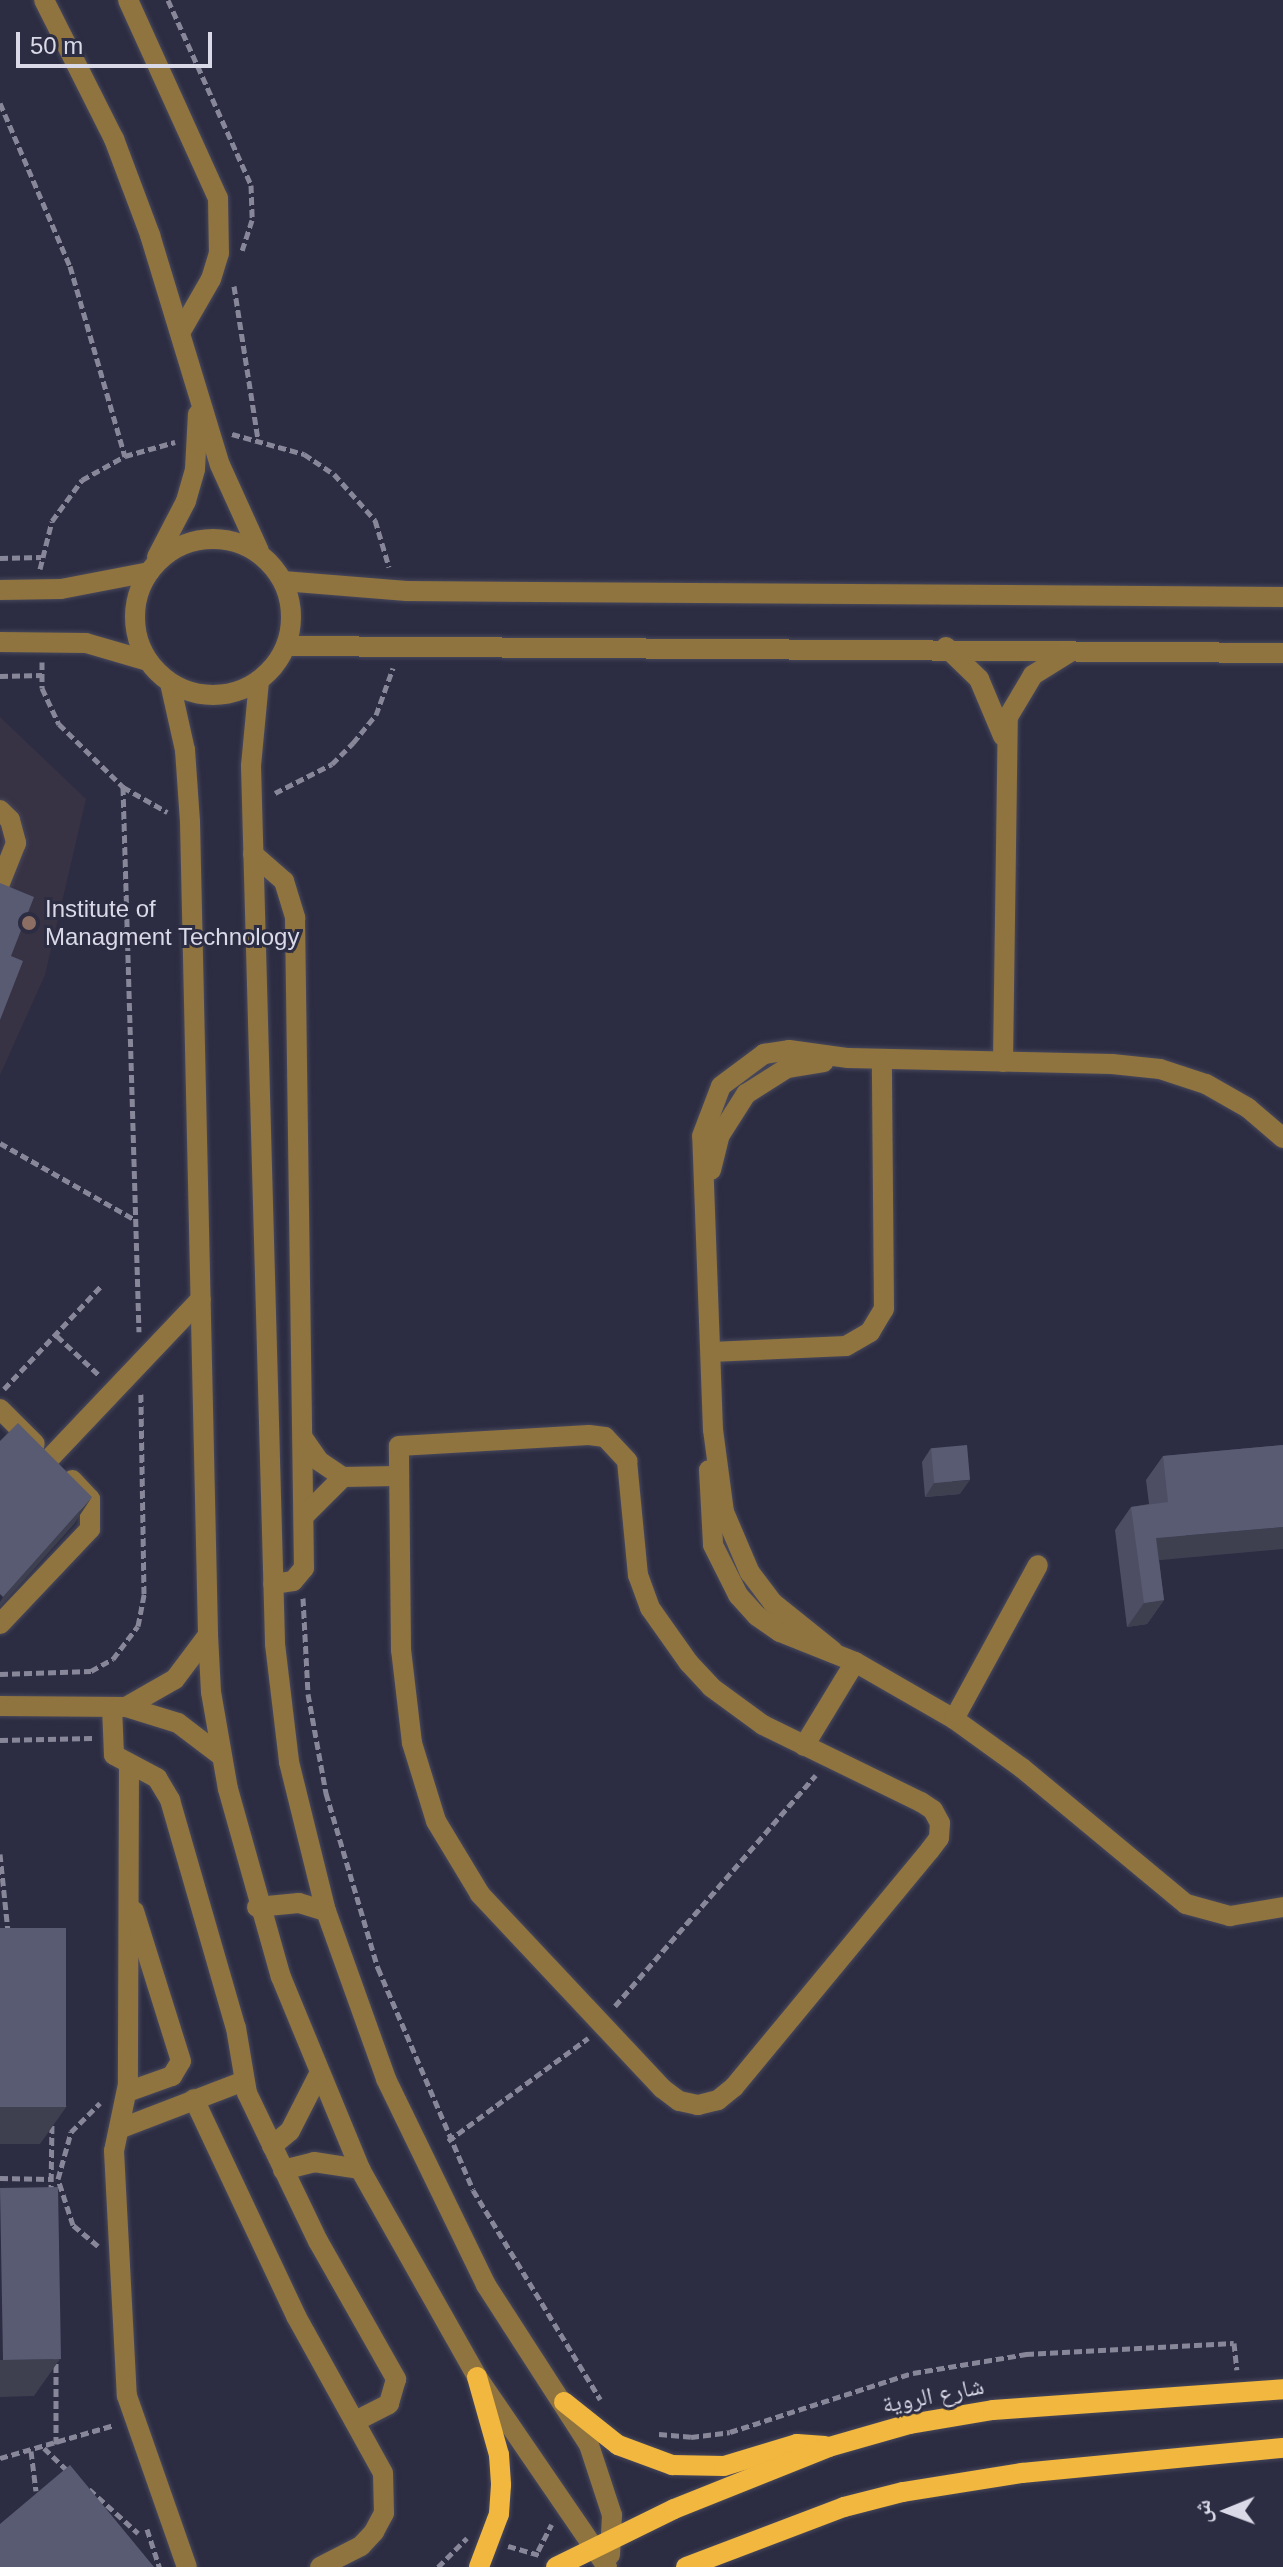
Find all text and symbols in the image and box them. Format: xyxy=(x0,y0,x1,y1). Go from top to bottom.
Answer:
scale bar xyxy=(20,16,216,66)
text: 50 m xyxy=(30,32,83,59)
place label: Institute of Managment Technology xyxy=(45,895,300,951)
marker: Institute of Managment Technology xyxy=(20,914,38,932)
street label: شارع الروية xyxy=(880,2371,986,2419)
north arrow xyxy=(1187,2471,1267,2551)
text: ش xyxy=(1190,2500,1215,2523)

